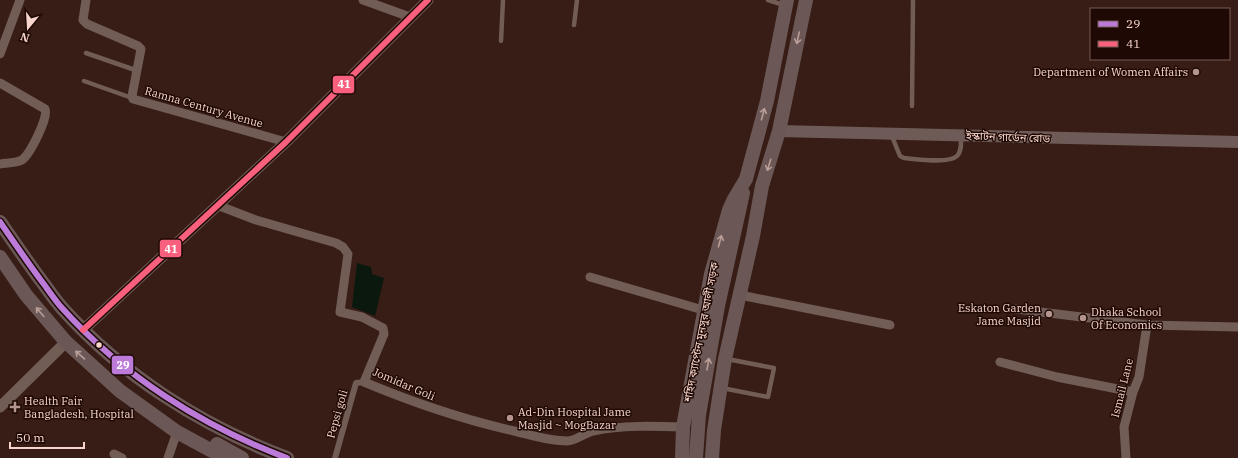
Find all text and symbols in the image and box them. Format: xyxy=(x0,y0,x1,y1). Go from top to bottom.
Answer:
north arrow xyxy=(8,8,48,48)
legend xyxy=(1090,8,1230,60)
text: 29 xyxy=(1126,16,1140,31)
text: N xyxy=(18,29,31,46)
one-way arrow xyxy=(794,31,802,44)
text: 41 xyxy=(1126,36,1140,51)
place label: Department of Women Affairs xyxy=(1033,65,1188,79)
marker: Department of Women Affairs xyxy=(1191,67,1201,77)
line badge: 41 xyxy=(332,75,355,94)
text: 41 xyxy=(337,77,351,91)
street label: Ramna Century Avenue xyxy=(143,83,265,131)
one-way arrow xyxy=(760,108,767,121)
street label: ইস্কাটন গার্ডেন রোড xyxy=(965,128,1051,145)
one-way arrow xyxy=(765,158,772,171)
one-way arrow xyxy=(717,234,724,247)
line badge: 41 xyxy=(159,239,182,258)
text: 41 xyxy=(164,242,178,256)
street label: শহিদ ক্যাপ্টেন মুনসুর আলী সড়ক xyxy=(680,261,721,404)
place label: Eskaton Garden Jame Masjid xyxy=(958,301,1041,328)
place label: Dhaka School Of Economics xyxy=(1091,305,1162,332)
one-way arrow xyxy=(36,307,45,318)
marker: Eskaton Garden Jame Masjid xyxy=(1044,309,1054,319)
marker: Dhaka School Of Economics xyxy=(1078,313,1088,323)
unlabelled marker xyxy=(94,340,104,350)
one-way arrow xyxy=(75,350,85,359)
line badge: 29 xyxy=(111,355,134,375)
street label: Ismail Lane xyxy=(1108,357,1136,419)
text: 29 xyxy=(116,358,130,372)
one-way arrow xyxy=(704,358,712,371)
street label: Jomidar Goli xyxy=(371,365,438,404)
street label: Pepsi goli xyxy=(323,388,351,440)
place label: Health Fair Bangladesh, Hospital xyxy=(24,394,134,421)
marker: Health Fair Bangladesh, Hospital xyxy=(9,401,21,413)
place label: Ad-Din Hospital Jame Masjid ~ MogBazar xyxy=(518,405,631,432)
marker: Ad-Din Hospital Jame Masjid ~ MogBazar xyxy=(505,413,515,423)
scale bar xyxy=(10,424,84,450)
text: 50 m xyxy=(16,430,45,445)

